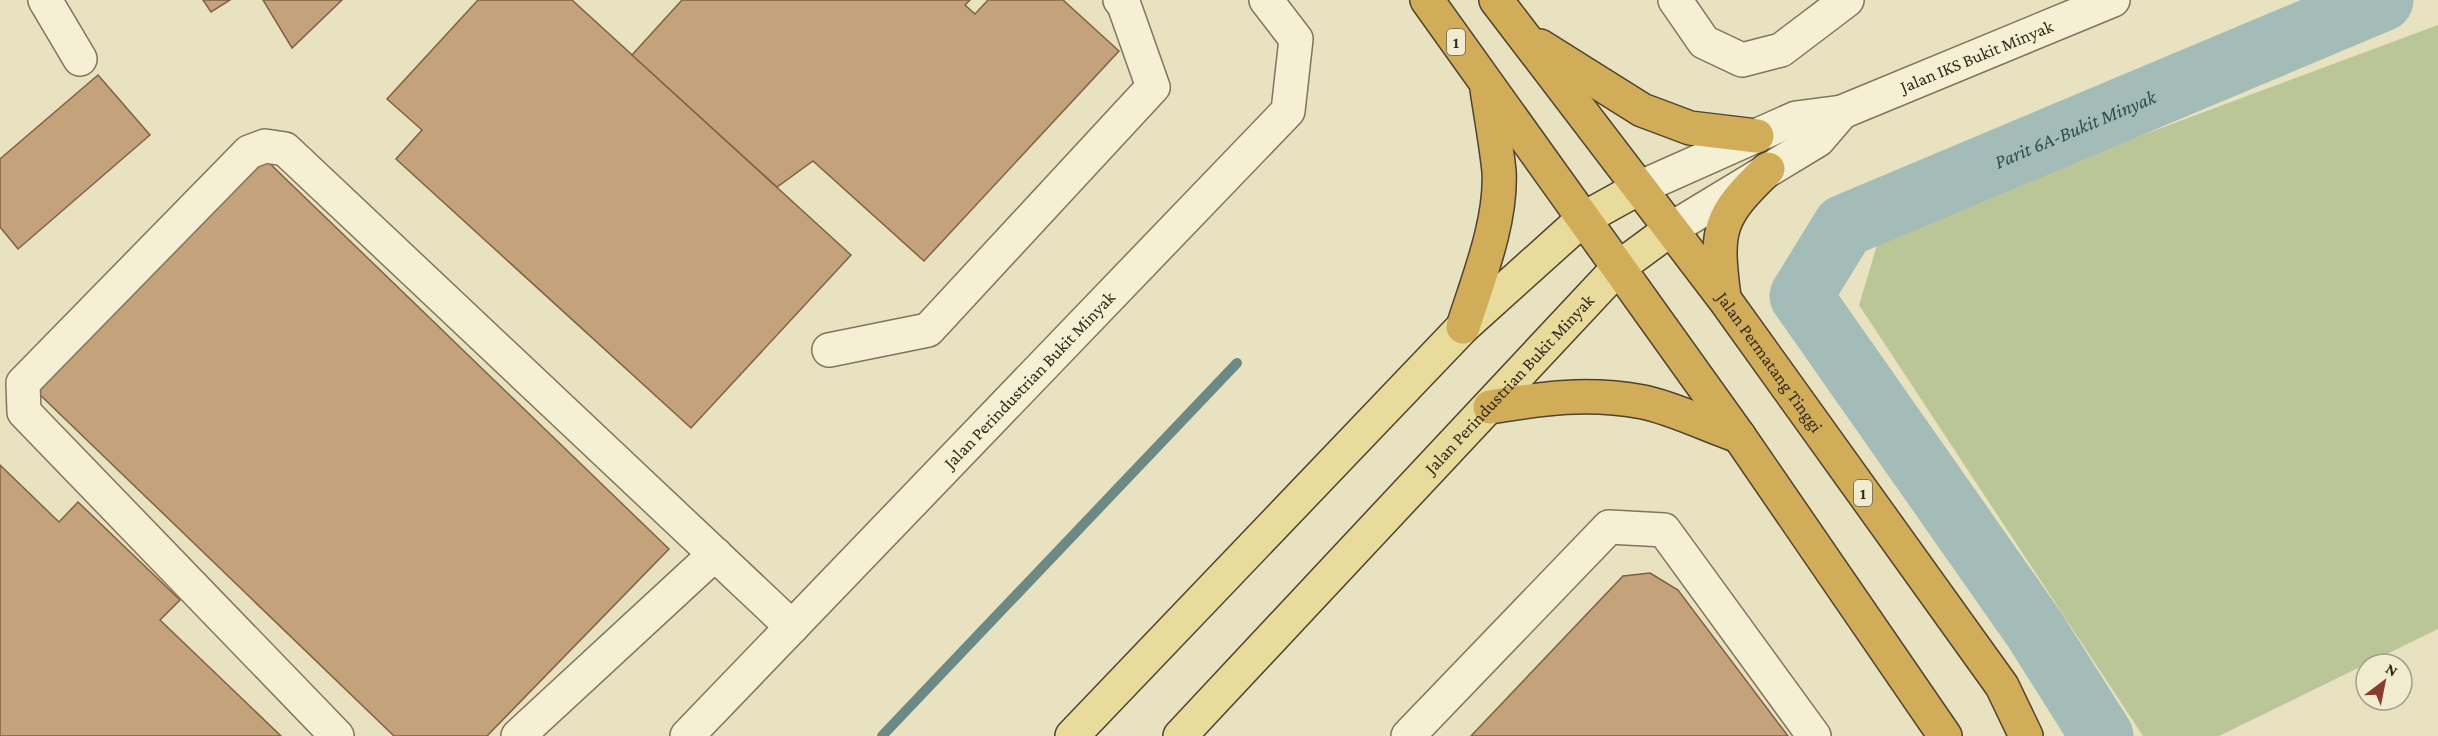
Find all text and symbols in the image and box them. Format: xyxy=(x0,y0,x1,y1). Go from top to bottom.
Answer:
street label: Jalan IKS Bukit Minyak xyxy=(1895,16,2057,98)
road number: 1 xyxy=(1447,29,1465,55)
water label: Parit 6A-Bukit Minyak xyxy=(1991,85,2160,173)
street label: Jalan Permatang Tinggi xyxy=(1711,286,1827,436)
street label: Jalan Perindustrian Bukit Minyak xyxy=(938,287,1119,474)
street label: Jalan Perindustrian Bukit Minyak xyxy=(1419,290,1598,479)
road number: 1 xyxy=(1854,480,1872,506)
north arrow xyxy=(2354,652,2414,712)
text: N xyxy=(2383,660,2401,680)

